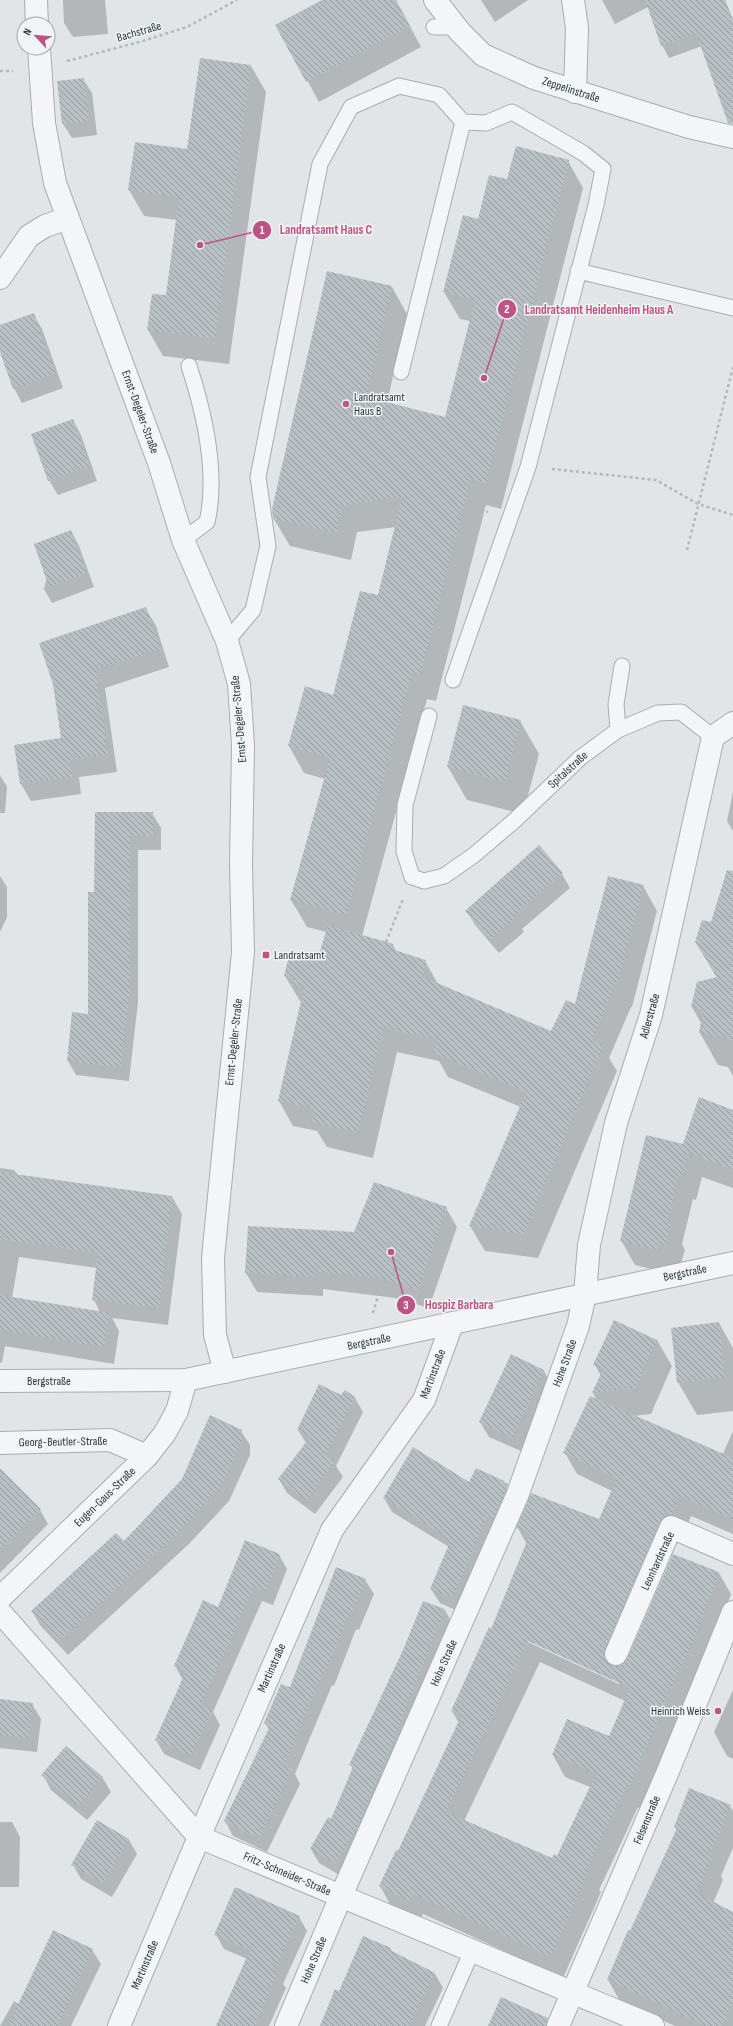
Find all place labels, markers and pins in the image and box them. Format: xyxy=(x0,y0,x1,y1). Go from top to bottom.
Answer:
callout: Landratsamt Haus C xyxy=(252,217,380,242)
callout: Landratsamt Heidenheim Haus A xyxy=(497,297,681,322)
place label: Landratsamt Haus B xyxy=(354,390,405,419)
marker: Landratsamt Haus B xyxy=(341,399,351,409)
place label: Landratsamt xyxy=(274,948,325,963)
marker: Landratsamt xyxy=(261,950,271,960)
callout: Hospiz Barbara xyxy=(396,1292,501,1317)
place label: Heinrich Weiss xyxy=(651,1704,710,1719)
marker: Heinrich Weiss xyxy=(713,1706,723,1716)

